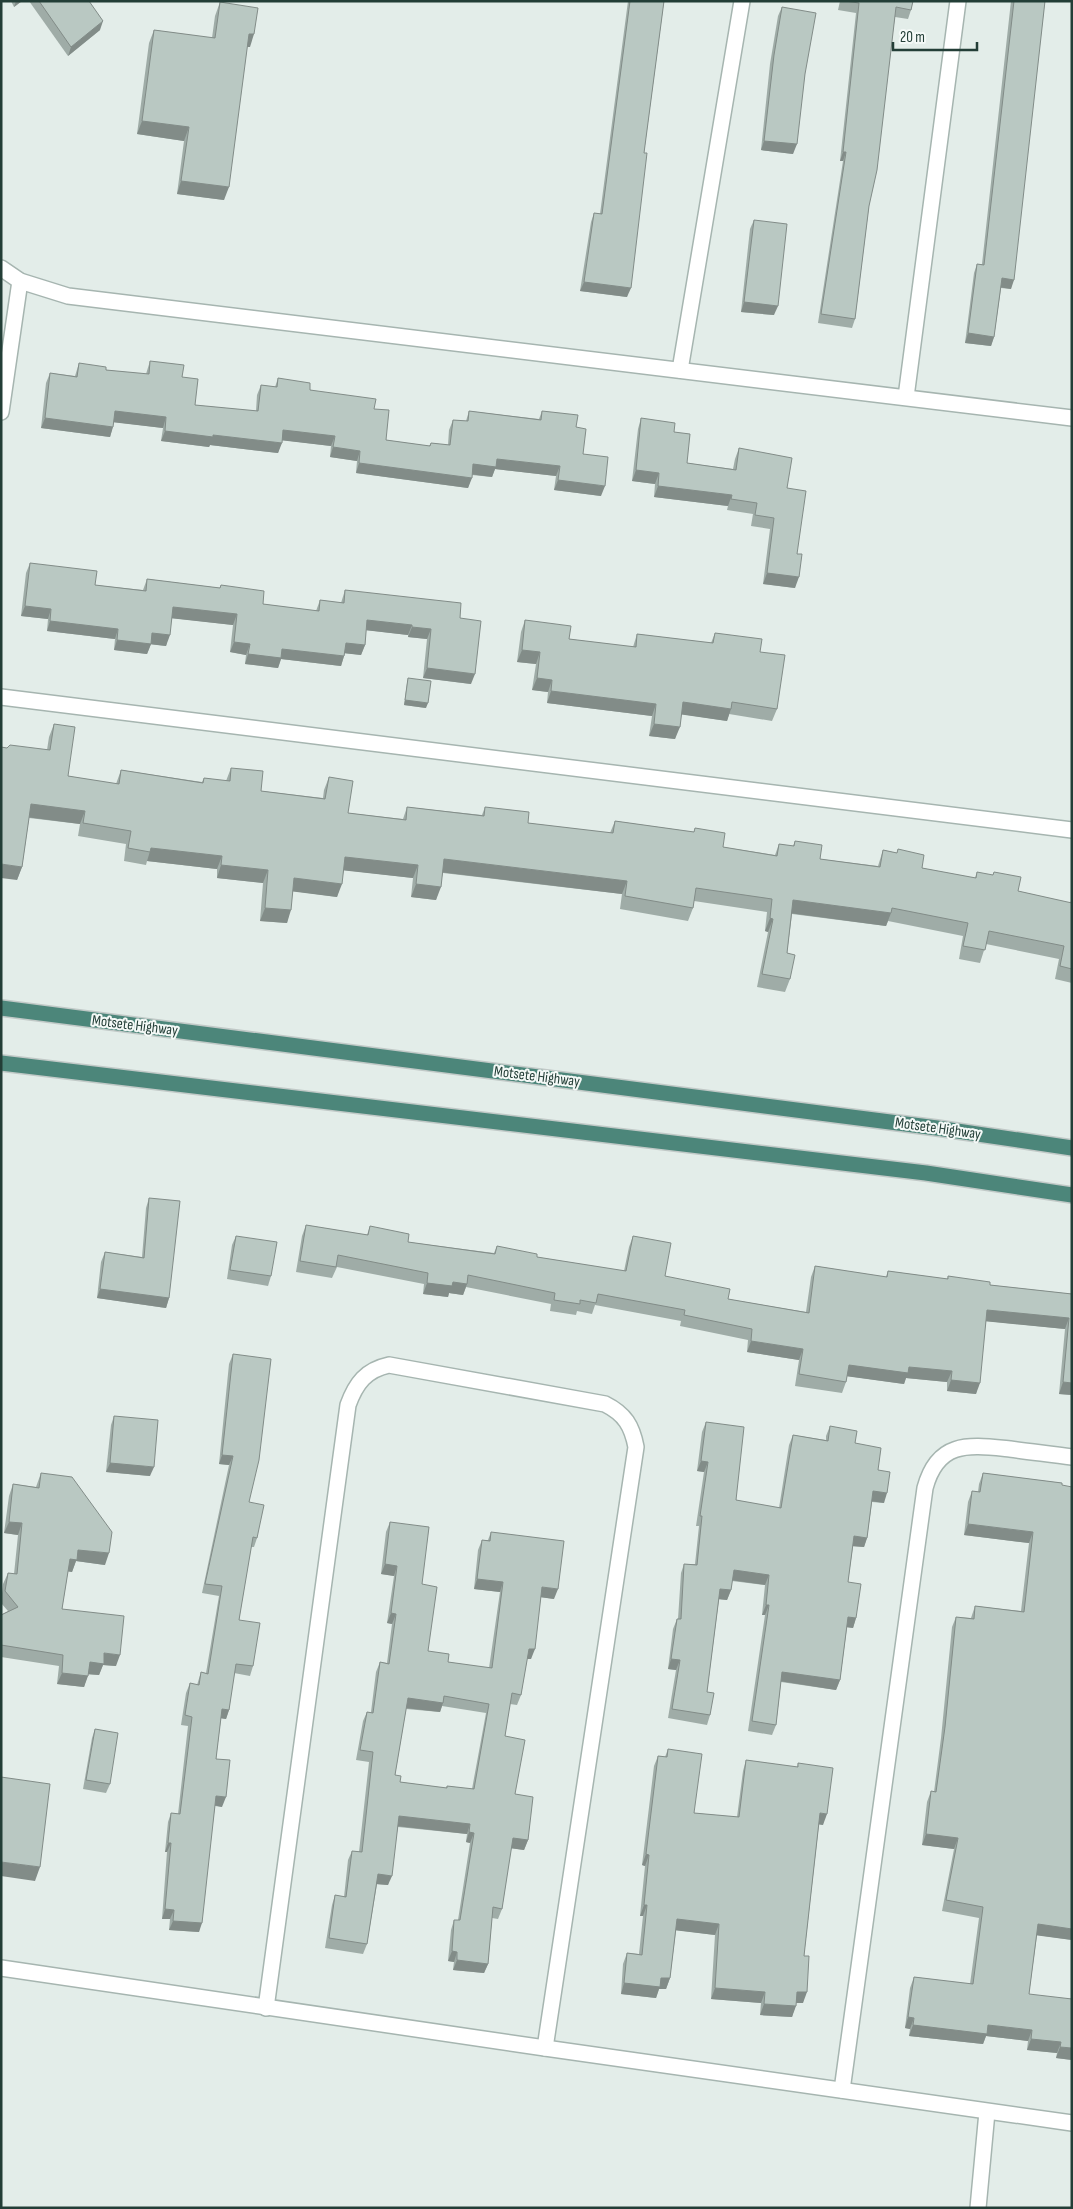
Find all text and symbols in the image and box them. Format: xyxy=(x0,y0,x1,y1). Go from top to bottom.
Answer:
scale bar xyxy=(893,20,977,52)
text: 20 m xyxy=(900,28,925,47)
street label: Motsete Highway xyxy=(91,1011,179,1040)
street label: Motsete Highway xyxy=(493,1062,581,1091)
street label: Motsete Highway xyxy=(894,1113,982,1144)

